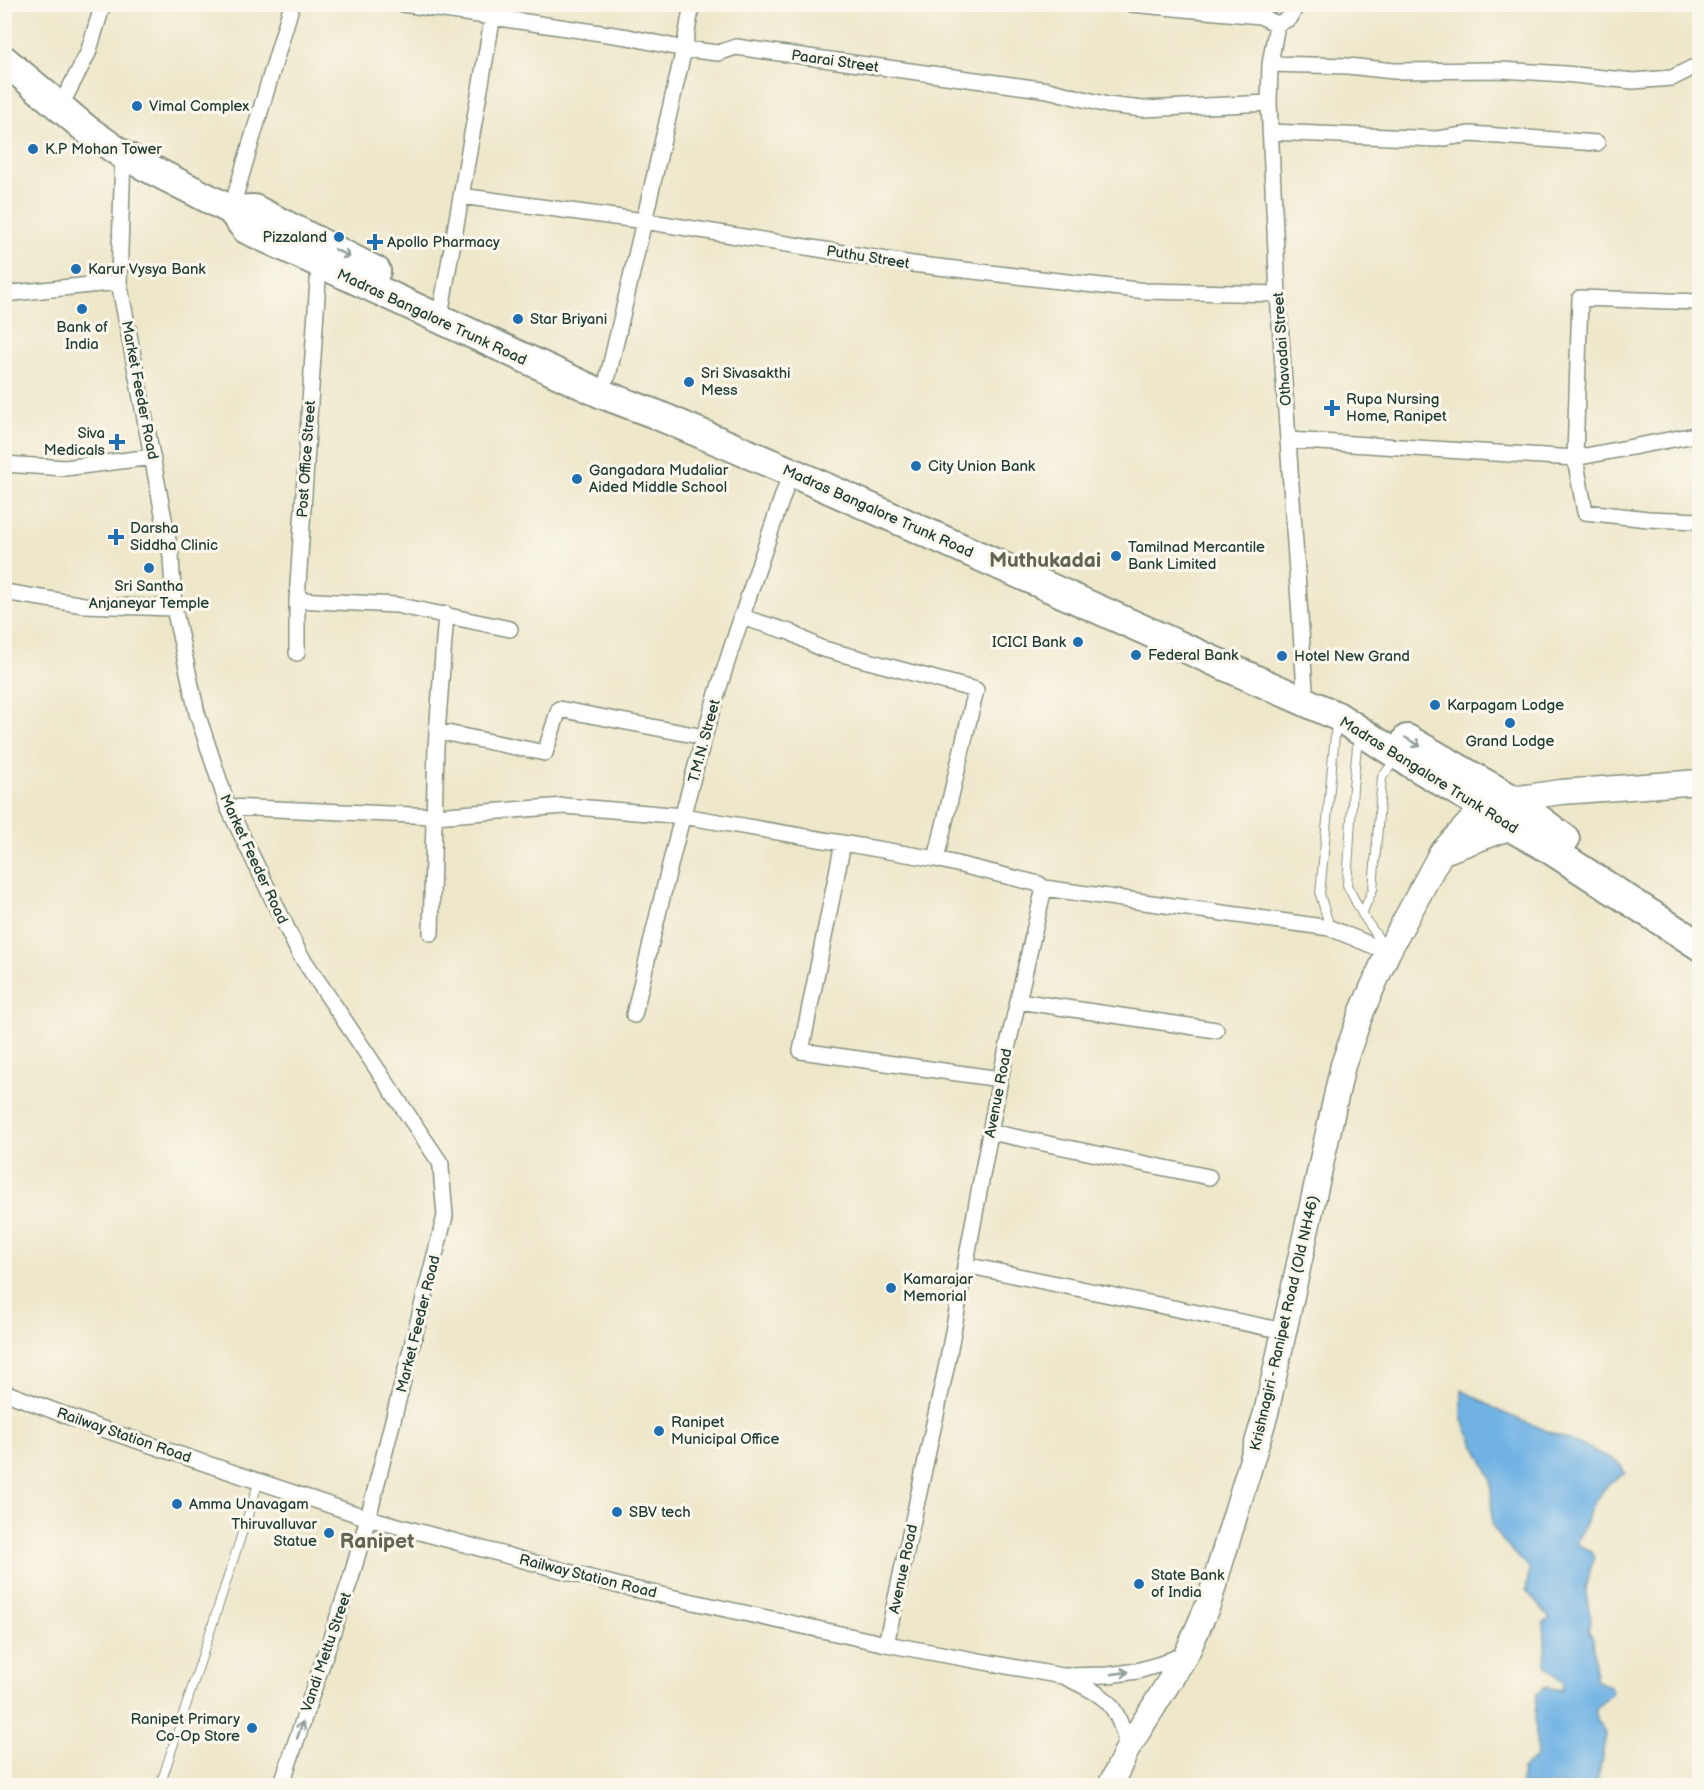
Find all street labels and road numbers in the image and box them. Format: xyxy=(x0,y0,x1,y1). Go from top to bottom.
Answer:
street label: Paarai Street xyxy=(790,46,880,77)
street label: Puthu Street xyxy=(825,242,911,274)
street label: Madras Bangalore Trunk Road xyxy=(334,265,530,370)
street label: Othavadai Street xyxy=(1269,291,1296,406)
street label: Market Feeder Road xyxy=(117,319,162,461)
street label: Post Office Street xyxy=(293,399,320,518)
street label: Madras Bangalore Trunk Road xyxy=(779,461,976,562)
street label: T.M.N. Street xyxy=(684,697,725,785)
street label: Madras Bangalore Trunk Road xyxy=(1336,713,1522,838)
street label: Market Feeder Road xyxy=(215,791,292,927)
street label: Avenue Road xyxy=(981,1047,1016,1139)
street label: Krishnagiri - Ranipet Road (Old NH46) xyxy=(1246,1194,1323,1453)
street label: Market Feeder Road xyxy=(392,1253,445,1395)
street label: Railway Station Road xyxy=(54,1404,194,1467)
street label: Avenue Road xyxy=(885,1523,922,1615)
street label: Railway Station Road xyxy=(517,1550,659,1603)
street label: Vandi Mettu Street xyxy=(297,1589,356,1715)

